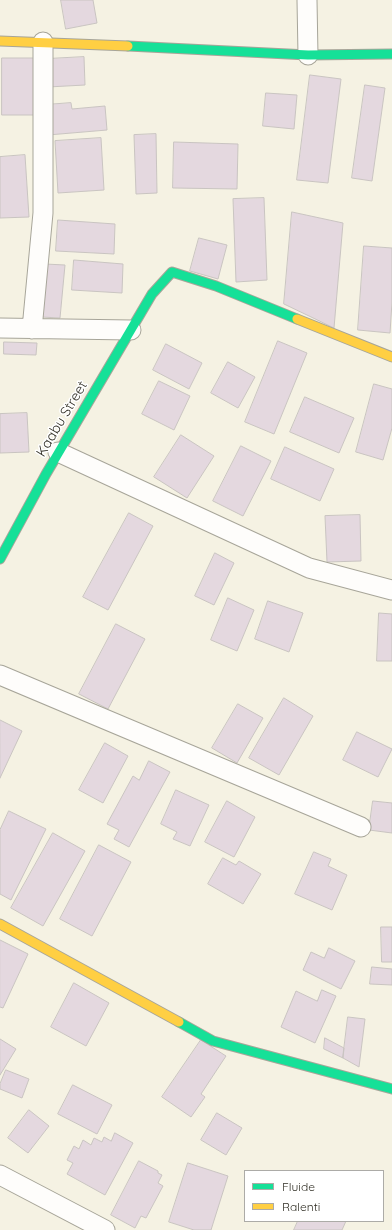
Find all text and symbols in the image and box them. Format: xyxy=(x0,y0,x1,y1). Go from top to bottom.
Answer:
street label: Kaabu Street xyxy=(33,378,91,460)
legend xyxy=(244,1170,384,1222)
text: Fluide xyxy=(282,1179,315,1194)
text: Ralenti xyxy=(282,1199,320,1214)

